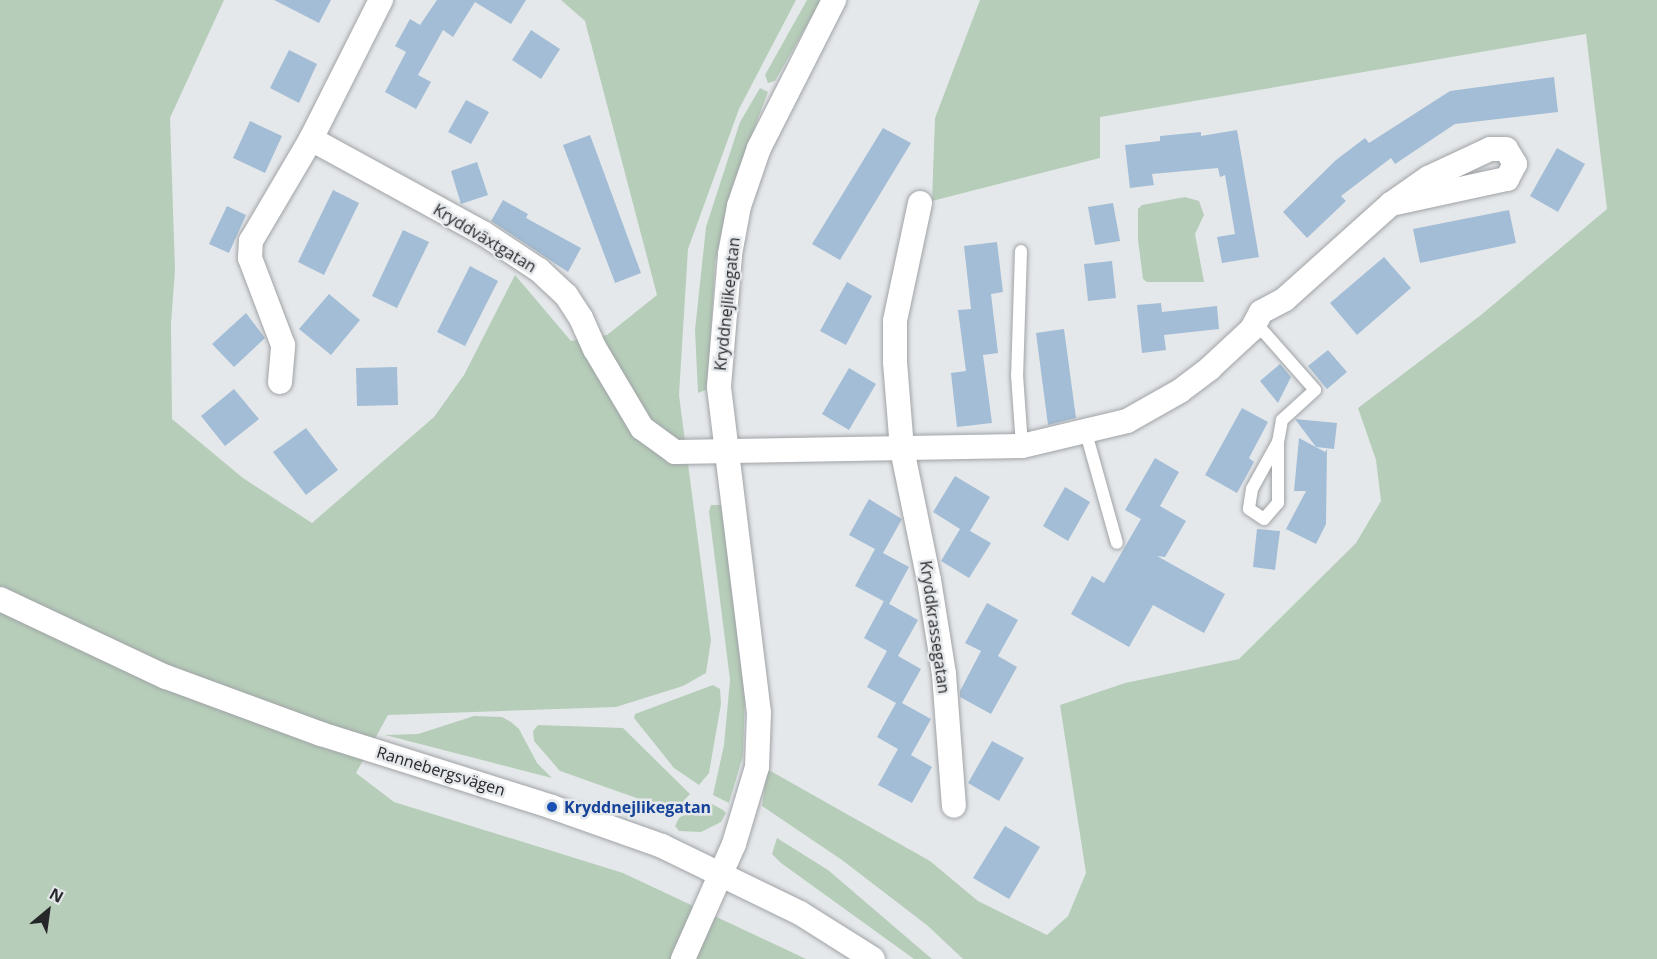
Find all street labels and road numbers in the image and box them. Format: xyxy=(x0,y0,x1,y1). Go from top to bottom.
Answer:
street label: Kryddväxtgatan xyxy=(430,200,540,276)
street label: Kryddnejlikegatan xyxy=(710,236,744,372)
street label: Kryddkrassegatan xyxy=(916,559,954,695)
street label: Rannebergsvägen xyxy=(374,742,508,800)

